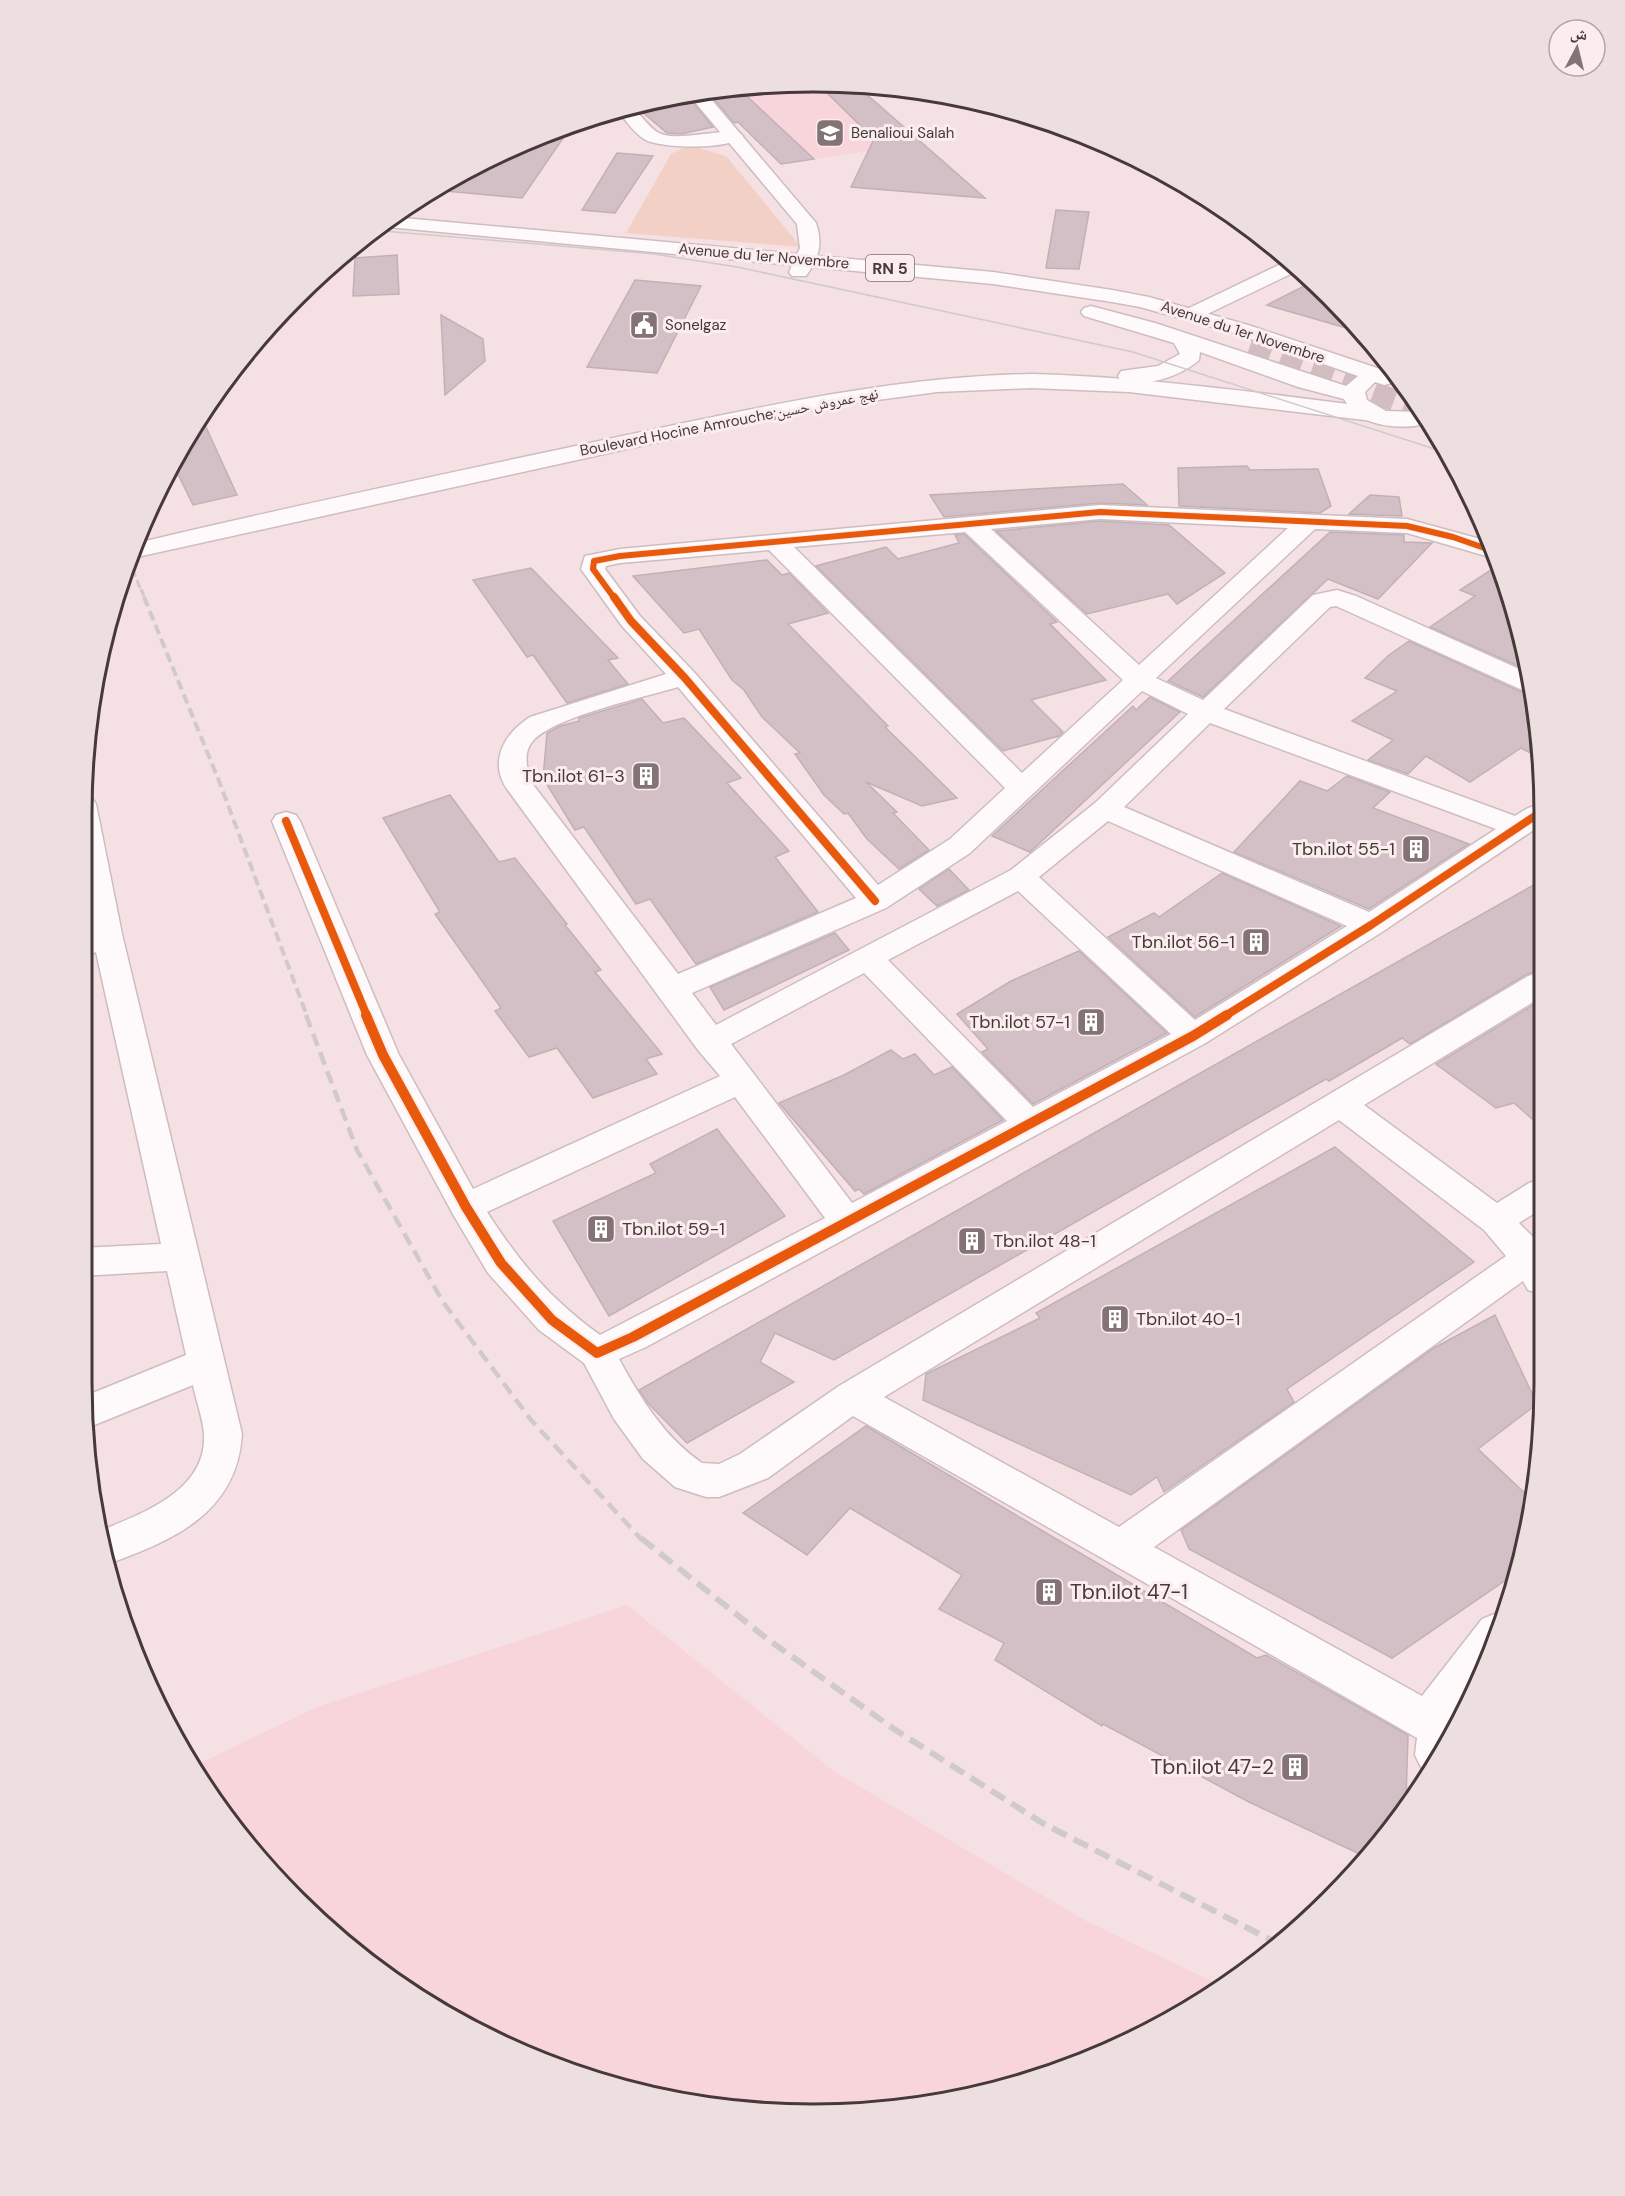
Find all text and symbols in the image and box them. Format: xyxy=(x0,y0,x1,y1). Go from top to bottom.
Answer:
north arrow xyxy=(1547,18,1607,78)
text: ش xyxy=(1569,22,1588,45)
school or university icon: Benalioui Salah xyxy=(814,117,846,149)
place label: Benalioui Salah xyxy=(851,123,954,143)
street label: Avenue du 1er Novembre xyxy=(678,239,850,273)
road number: RN 5 xyxy=(866,255,914,281)
street label: Avenue du 1er Novembre xyxy=(1159,296,1327,368)
public building icon: Sonelgaz xyxy=(628,309,660,341)
place label: Sonelgaz xyxy=(665,315,727,335)
street label: Boulevard Hocine Amrouche;نهج عمروش حسين xyxy=(578,383,880,461)
building icon: Tbn.ilot 61-3 xyxy=(630,760,662,792)
place label: Tbn.ilot 61-3 xyxy=(522,764,625,788)
building icon: Tbn.ilot 55-1 xyxy=(1400,833,1432,865)
place label: Tbn.ilot 55-1 xyxy=(1292,837,1395,861)
building icon: Tbn.ilot 56-1 xyxy=(1240,926,1272,958)
place label: Tbn.ilot 56-1 xyxy=(1132,930,1235,954)
building icon: Tbn.ilot 57-1 xyxy=(1075,1006,1107,1038)
place label: Tbn.ilot 57-1 xyxy=(969,1010,1070,1034)
building icon: Tbn.ilot 59-1 xyxy=(585,1213,617,1245)
place label: Tbn.ilot 59-1 xyxy=(622,1217,725,1241)
building icon: Tbn.ilot 48-1 xyxy=(956,1225,988,1257)
place label: Tbn.ilot 48-1 xyxy=(993,1229,1096,1253)
building icon: Tbn.ilot 40-1 xyxy=(1099,1303,1131,1335)
place label: Tbn.ilot 40-1 xyxy=(1136,1307,1240,1331)
building icon: Tbn.ilot 47-1 xyxy=(1033,1576,1065,1608)
place label: Tbn.ilot 47-1 xyxy=(1070,1578,1188,1606)
building icon: Tbn.ilot 47-2 xyxy=(1279,1751,1311,1783)
place label: Tbn.ilot 47-2 xyxy=(1151,1753,1274,1781)

